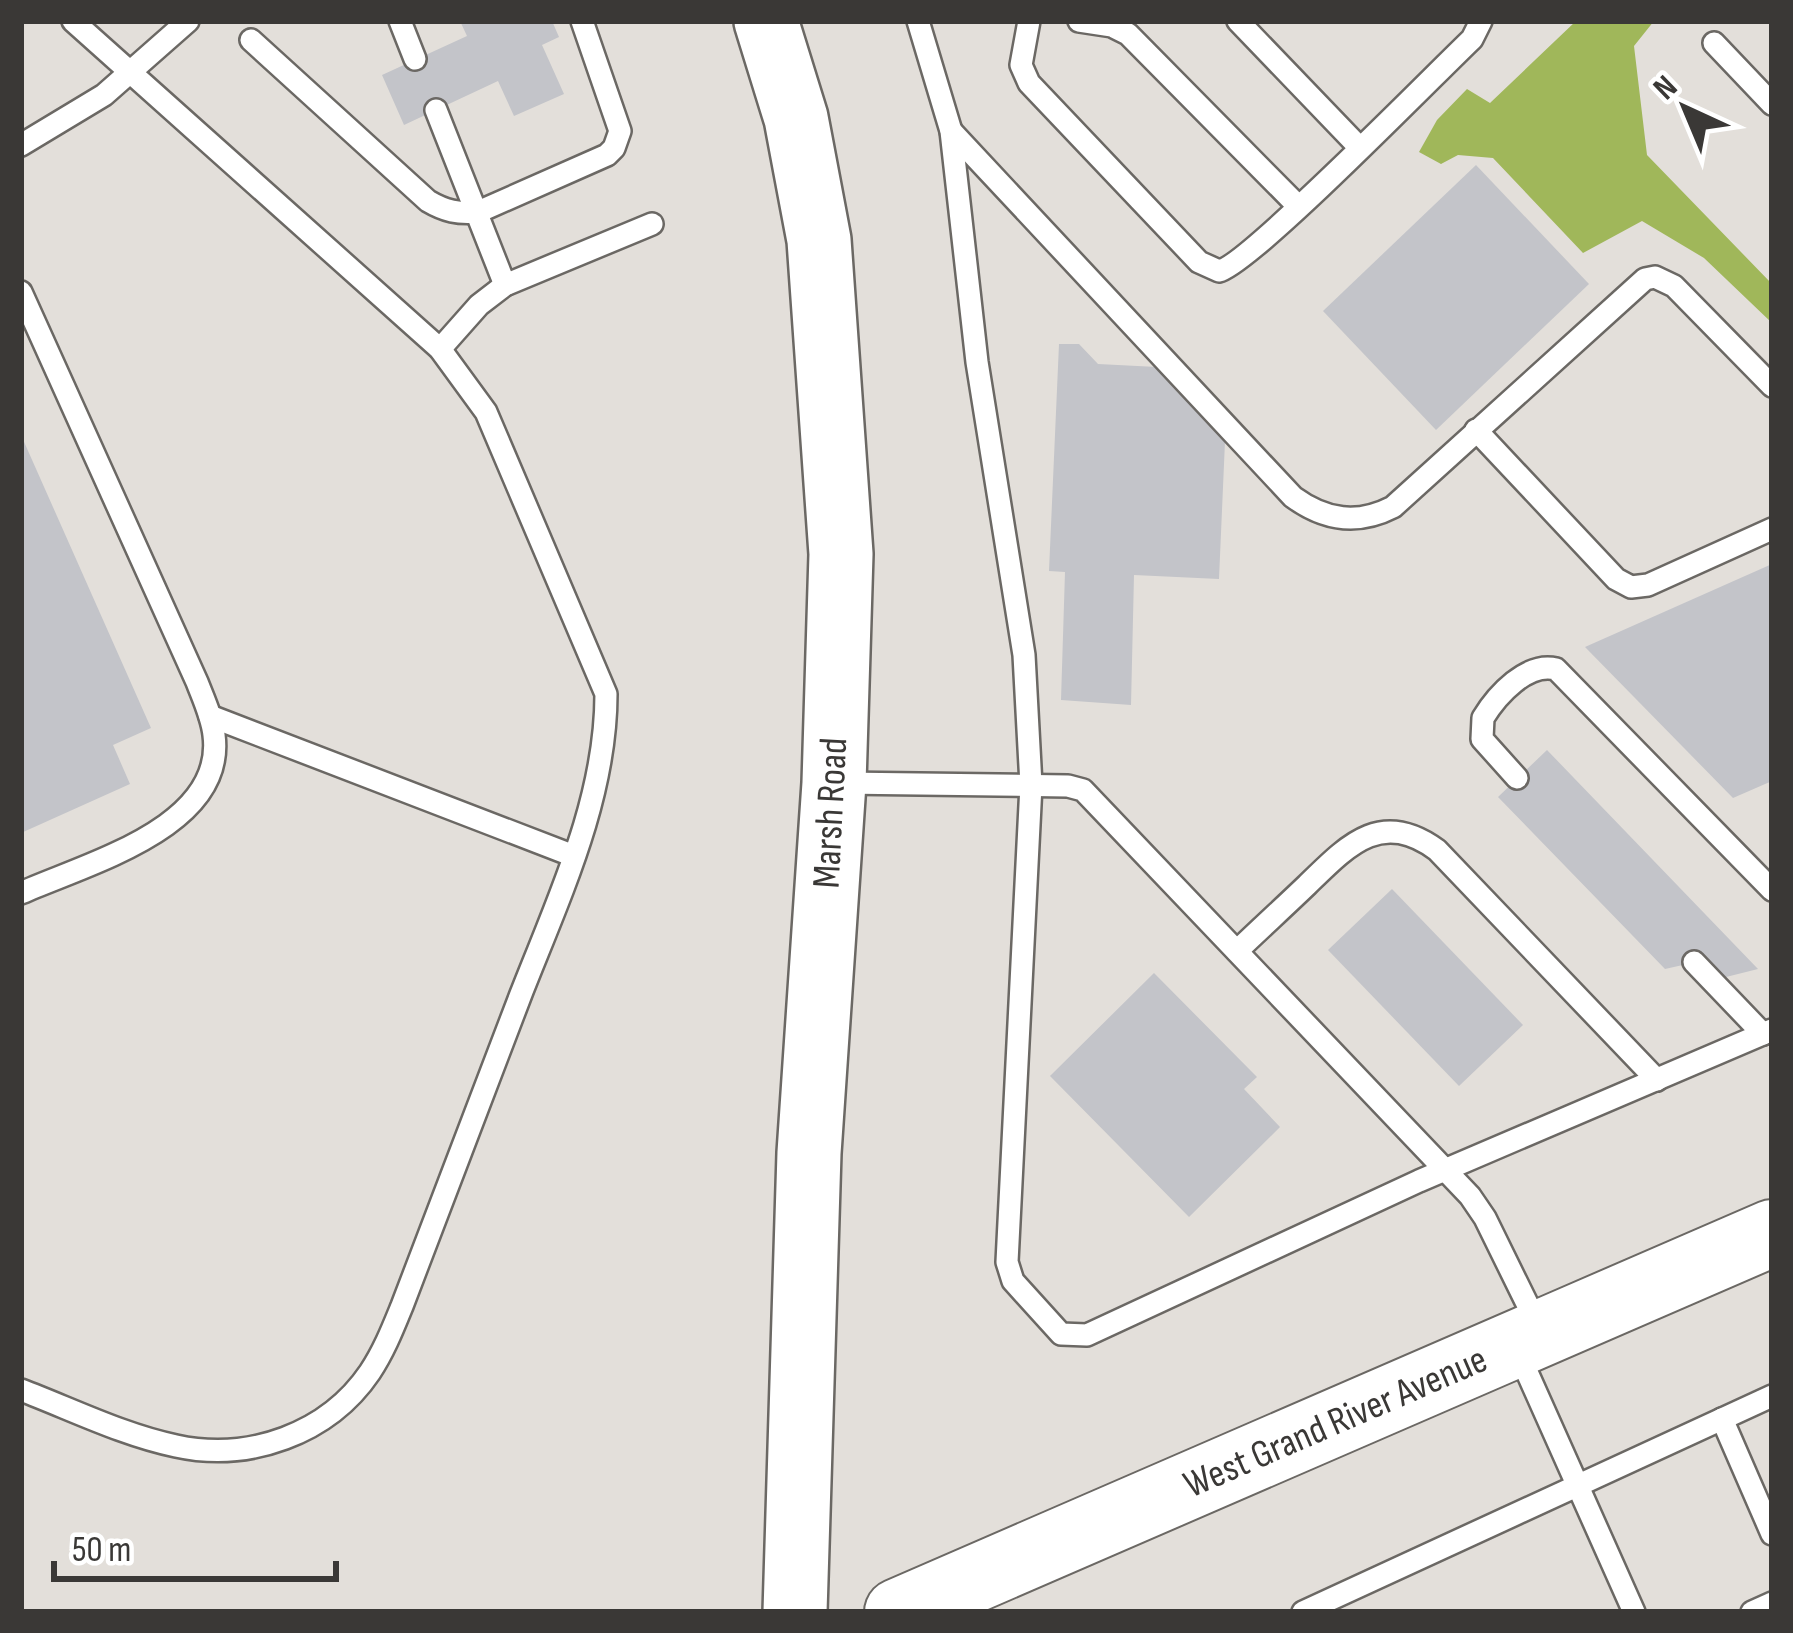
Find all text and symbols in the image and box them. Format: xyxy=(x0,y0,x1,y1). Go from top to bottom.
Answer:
north arrow xyxy=(1625,48,1745,168)
text: N xyxy=(1645,67,1686,108)
street label: Marsh Road xyxy=(804,737,858,889)
street label: West Grand River Avenue xyxy=(1177,1336,1494,1509)
scale bar xyxy=(54,1507,336,1581)
text: 50 m xyxy=(72,1529,131,1572)

